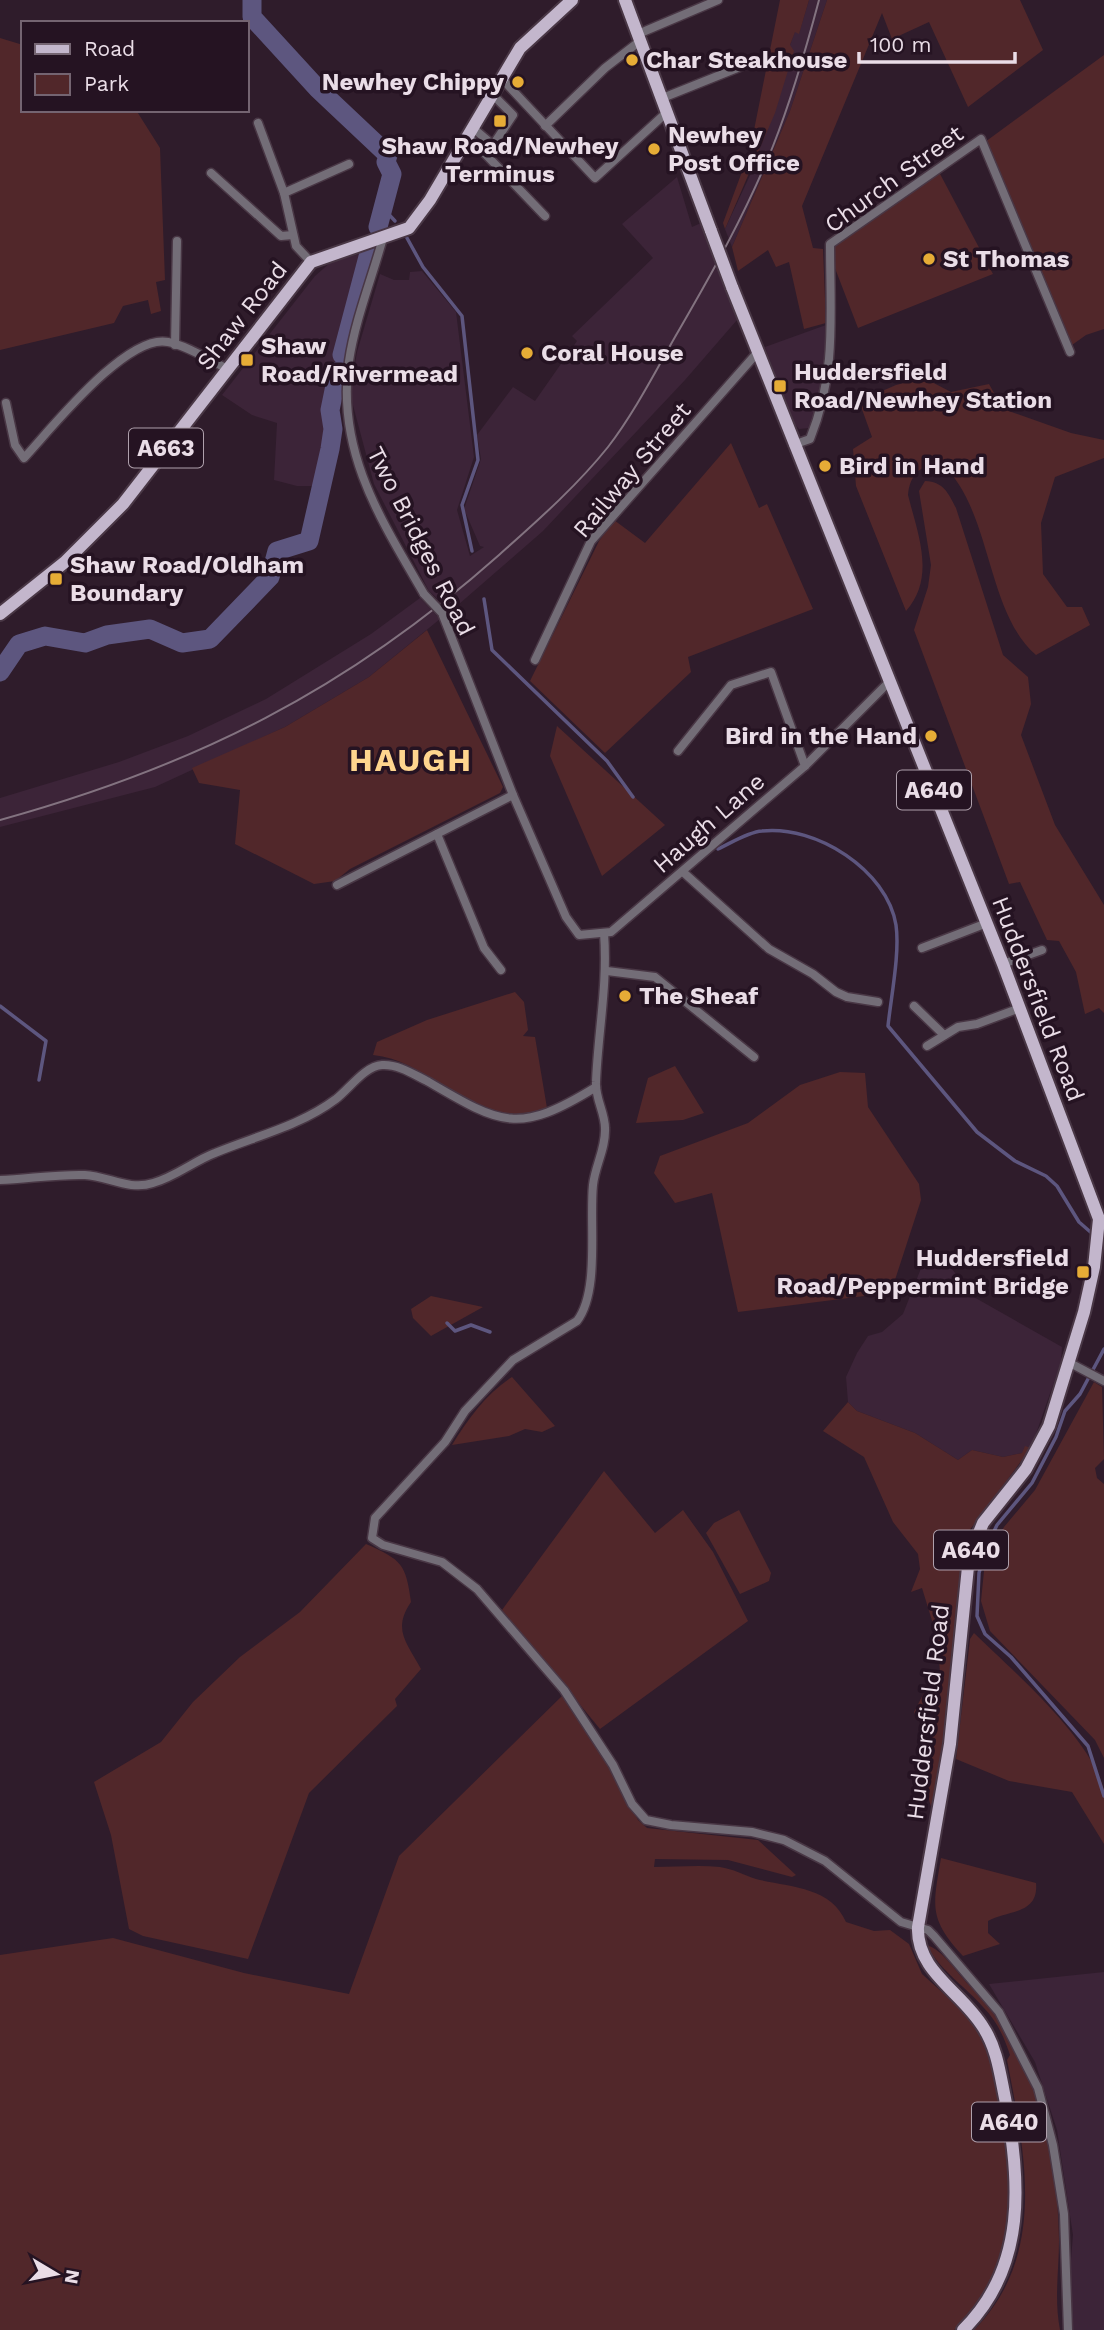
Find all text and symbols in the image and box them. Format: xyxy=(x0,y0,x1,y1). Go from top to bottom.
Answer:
legend xyxy=(21,21,248,112)
scale bar xyxy=(859,21,1015,65)
text: 100 m xyxy=(870,32,932,57)
text: Road xyxy=(84,36,135,61)
place label: Char Steakhouse xyxy=(646,46,847,74)
marker: Char Steakhouse xyxy=(624,52,640,68)
place label: Newhey Chippy xyxy=(322,68,504,96)
text: Park xyxy=(84,71,129,96)
marker: Newhey Chippy xyxy=(510,74,526,90)
marker: Shaw Road/Newhey Terminus xyxy=(492,113,508,129)
street label: Church Street xyxy=(819,119,969,239)
place label: Newhey Post Office xyxy=(668,121,800,177)
place label: Shaw Road/Newhey Terminus xyxy=(381,132,619,188)
marker: Newhey Post Office xyxy=(646,141,662,157)
place label: St Thomas xyxy=(943,245,1070,273)
marker: St Thomas xyxy=(921,251,937,267)
street label: Shaw Road xyxy=(191,256,293,376)
place label: Shaw Road/Rivermead xyxy=(261,332,458,388)
place label: Coral House xyxy=(541,339,684,367)
marker: Coral House xyxy=(519,345,535,361)
marker: Shaw Road/Rivermead xyxy=(239,352,255,368)
place label: Huddersfield Road/Newhey Station xyxy=(794,358,1052,414)
marker: Huddersfield Road/Newhey Station xyxy=(772,378,788,394)
street label: Railway Street xyxy=(567,397,697,543)
road number: A663 xyxy=(129,428,203,468)
street label: Two Bridges Road xyxy=(361,442,481,640)
place label: Bird in Hand xyxy=(839,452,985,480)
marker: Bird in Hand xyxy=(817,458,833,474)
place label: Shaw Road/Oldham Boundary xyxy=(70,551,304,607)
marker: Shaw Road/Oldham Boundary xyxy=(48,571,64,587)
place label: Bird in the Hand xyxy=(725,722,917,750)
marker: Bird in the Hand xyxy=(923,728,939,744)
district label: HAUGH xyxy=(349,741,473,779)
street label: Haugh Lane xyxy=(648,767,770,879)
road number: A640 xyxy=(897,770,971,810)
street label: Huddersfield Road xyxy=(986,893,1090,1105)
place label: The Sheaf xyxy=(639,982,758,1010)
marker: The Sheaf xyxy=(617,988,633,1004)
place label: Huddersfield Road/Peppermint Bridge xyxy=(777,1244,1069,1300)
marker: Huddersfield Road/Peppermint Bridge xyxy=(1075,1264,1091,1280)
road number: A640 xyxy=(934,1530,1008,1569)
street label: Huddersfield Road xyxy=(901,1603,955,1821)
road number: A640 xyxy=(972,2102,1046,2142)
north arrow xyxy=(21,2239,91,2309)
text: N xyxy=(60,2268,85,2286)

